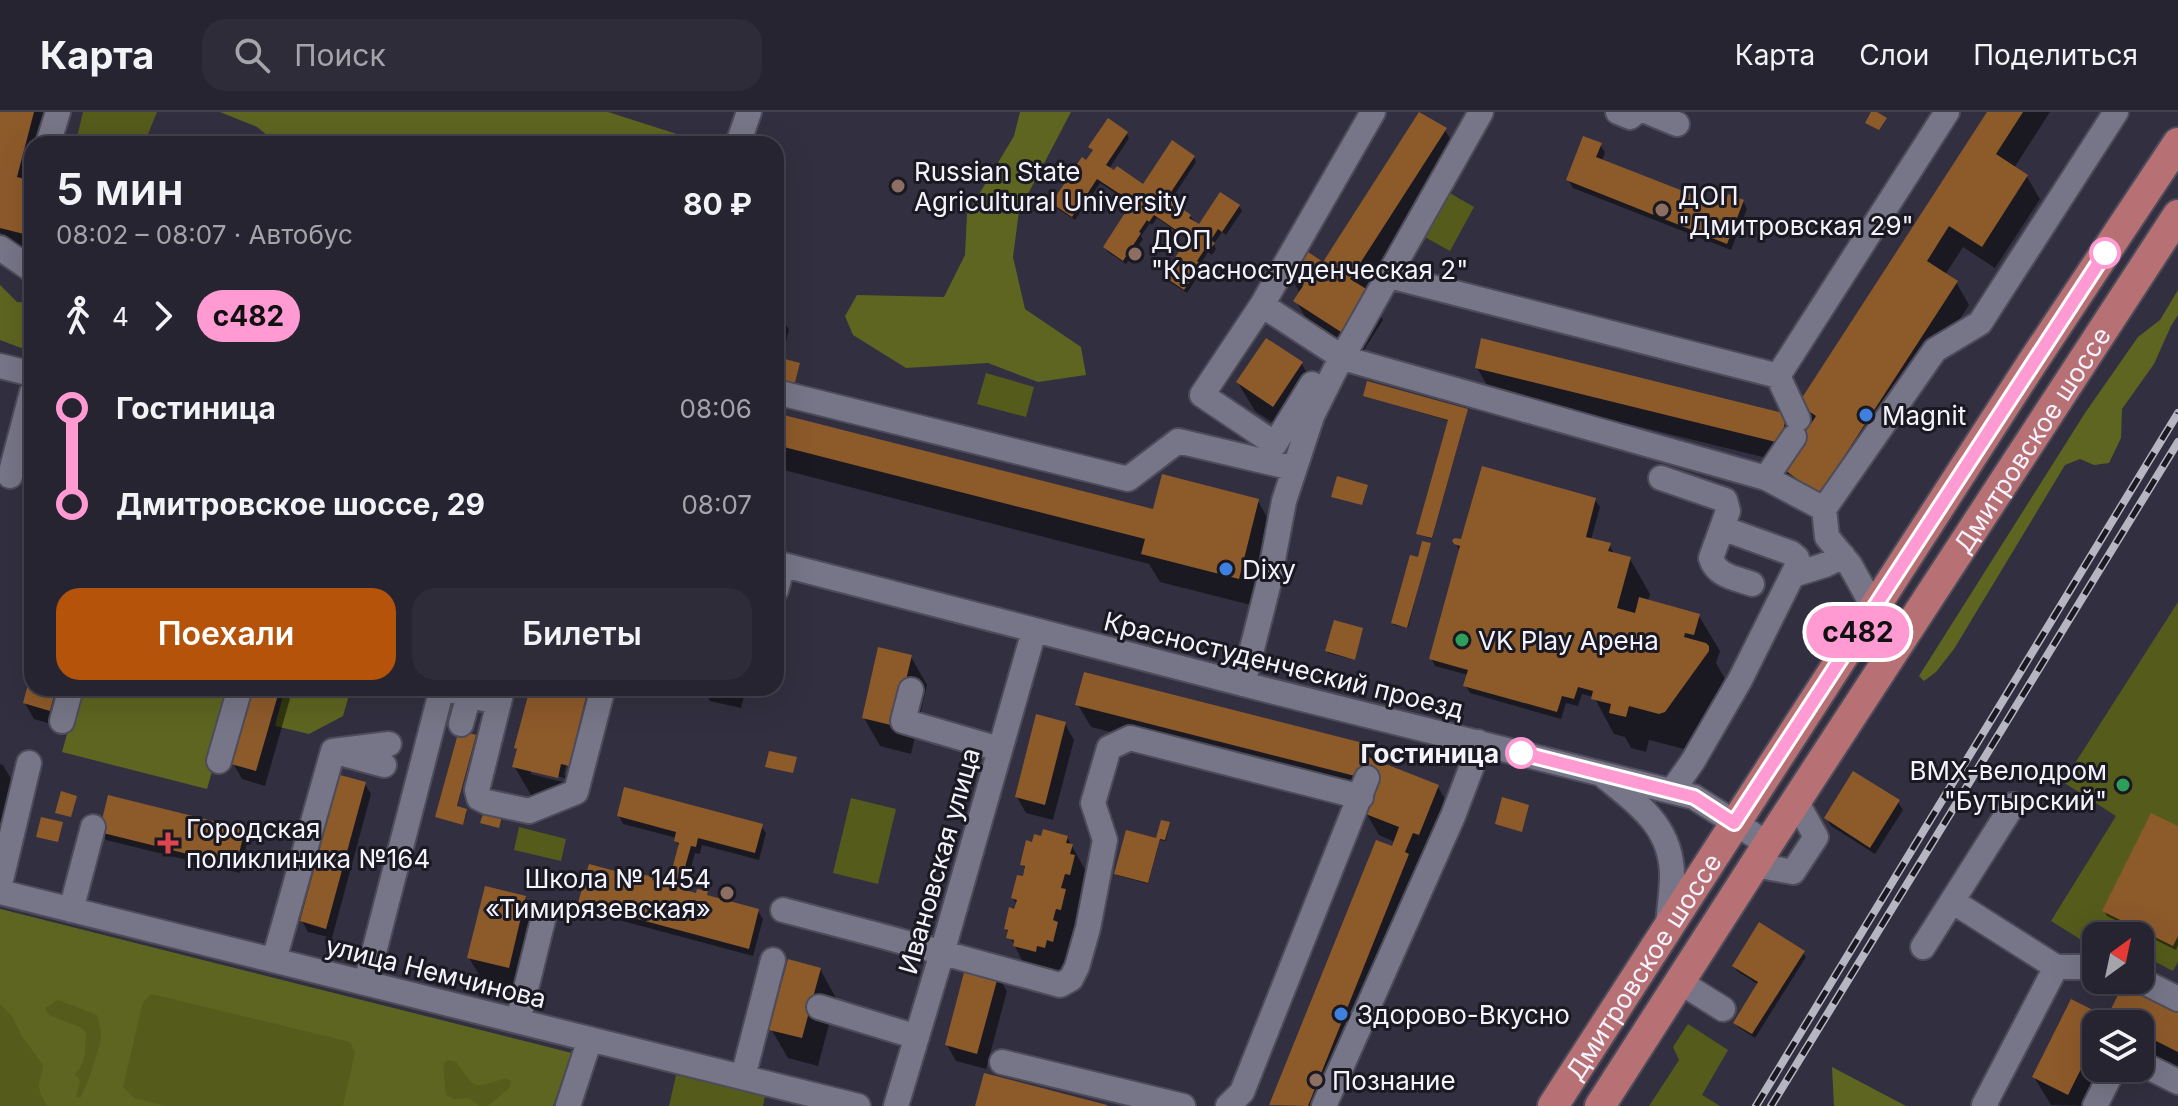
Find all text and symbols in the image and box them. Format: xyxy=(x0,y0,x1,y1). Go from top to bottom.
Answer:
search box xyxy=(202,19,762,91)
text: Карта xyxy=(40,32,154,78)
icon: search xyxy=(230,33,274,77)
text: Поиск xyxy=(294,37,386,73)
text: Карта xyxy=(1735,38,1815,72)
text: Слои xyxy=(1859,38,1929,72)
text: Поделиться xyxy=(1973,38,2138,72)
place label: Russian State Agricultural University xyxy=(914,156,1187,217)
text: 5 мин xyxy=(56,162,184,216)
marker: Russian State Agricultural University xyxy=(889,177,907,195)
place label: ДОП "Дмитровская 29" xyxy=(1678,180,1914,241)
text: 80 ₽ xyxy=(683,186,752,222)
marker: ДОП "Дмитровская 29" xyxy=(1653,201,1671,219)
text: 08:02 – 08:07 · Автобус xyxy=(56,219,353,250)
place label: ДОП "Красностуденческая 2" xyxy=(1151,224,1468,285)
unlabelled marker xyxy=(2090,238,2120,268)
marker: ДОП "Красностуденческая 2" xyxy=(1126,245,1144,263)
icon: walk xyxy=(56,294,100,338)
icon: forward xyxy=(141,294,185,338)
text: с482 xyxy=(213,299,284,333)
text: 4 xyxy=(112,301,129,332)
street label: Дмитровское шоссе xyxy=(1947,321,2117,559)
text: Гостиница xyxy=(116,390,276,426)
text: 08:06 xyxy=(679,393,752,424)
place label: Magnit xyxy=(1882,400,1966,431)
marker: Magnit xyxy=(1857,406,1875,424)
text: Дмитровское шоссе, 29 xyxy=(116,486,485,522)
text: 08:07 xyxy=(681,489,752,520)
place label: Dixy xyxy=(1242,554,1296,585)
marker: Dixy xyxy=(1217,560,1235,578)
button: Поехали xyxy=(56,588,396,680)
button: Билеты xyxy=(412,588,752,680)
street label: Красностуденческий проезд xyxy=(1101,605,1467,725)
line badge: с482 xyxy=(1802,606,1914,658)
text: с482 xyxy=(1822,615,1894,649)
place label: VK Play Арена xyxy=(1478,625,1659,656)
marker: VK Play Арена xyxy=(1453,631,1471,649)
place label: Гостиница xyxy=(1360,738,1499,769)
marker: Гостиница xyxy=(1506,738,1536,768)
street label: Ивановская улица xyxy=(892,744,986,978)
place label: BMX-велодром "Бутырский" xyxy=(1909,755,2107,816)
marker: BMX-велодром "Бутырский" xyxy=(2114,776,2132,794)
place label: Городская поликлиника №164 xyxy=(186,813,430,874)
marker: Городская поликлиника №164 xyxy=(157,832,179,854)
street label: Дмитровское шоссе xyxy=(1558,847,1727,1086)
place label: Школа № 1454 «Тимирязевская» xyxy=(485,863,711,924)
marker: Школа № 1454 «Тимирязевская» xyxy=(718,884,736,902)
north arrow xyxy=(2082,922,2154,994)
map controls xyxy=(2082,922,2154,1082)
street label: улица Немчинова xyxy=(322,930,550,1014)
place label: Здорово-Вкусно xyxy=(1357,999,1570,1030)
marker: Здорово-Вкусно xyxy=(1332,1005,1350,1023)
button: layers xyxy=(2082,1010,2154,1082)
place label: Познание xyxy=(1332,1065,1456,1096)
marker: Познание xyxy=(1307,1071,1325,1089)

